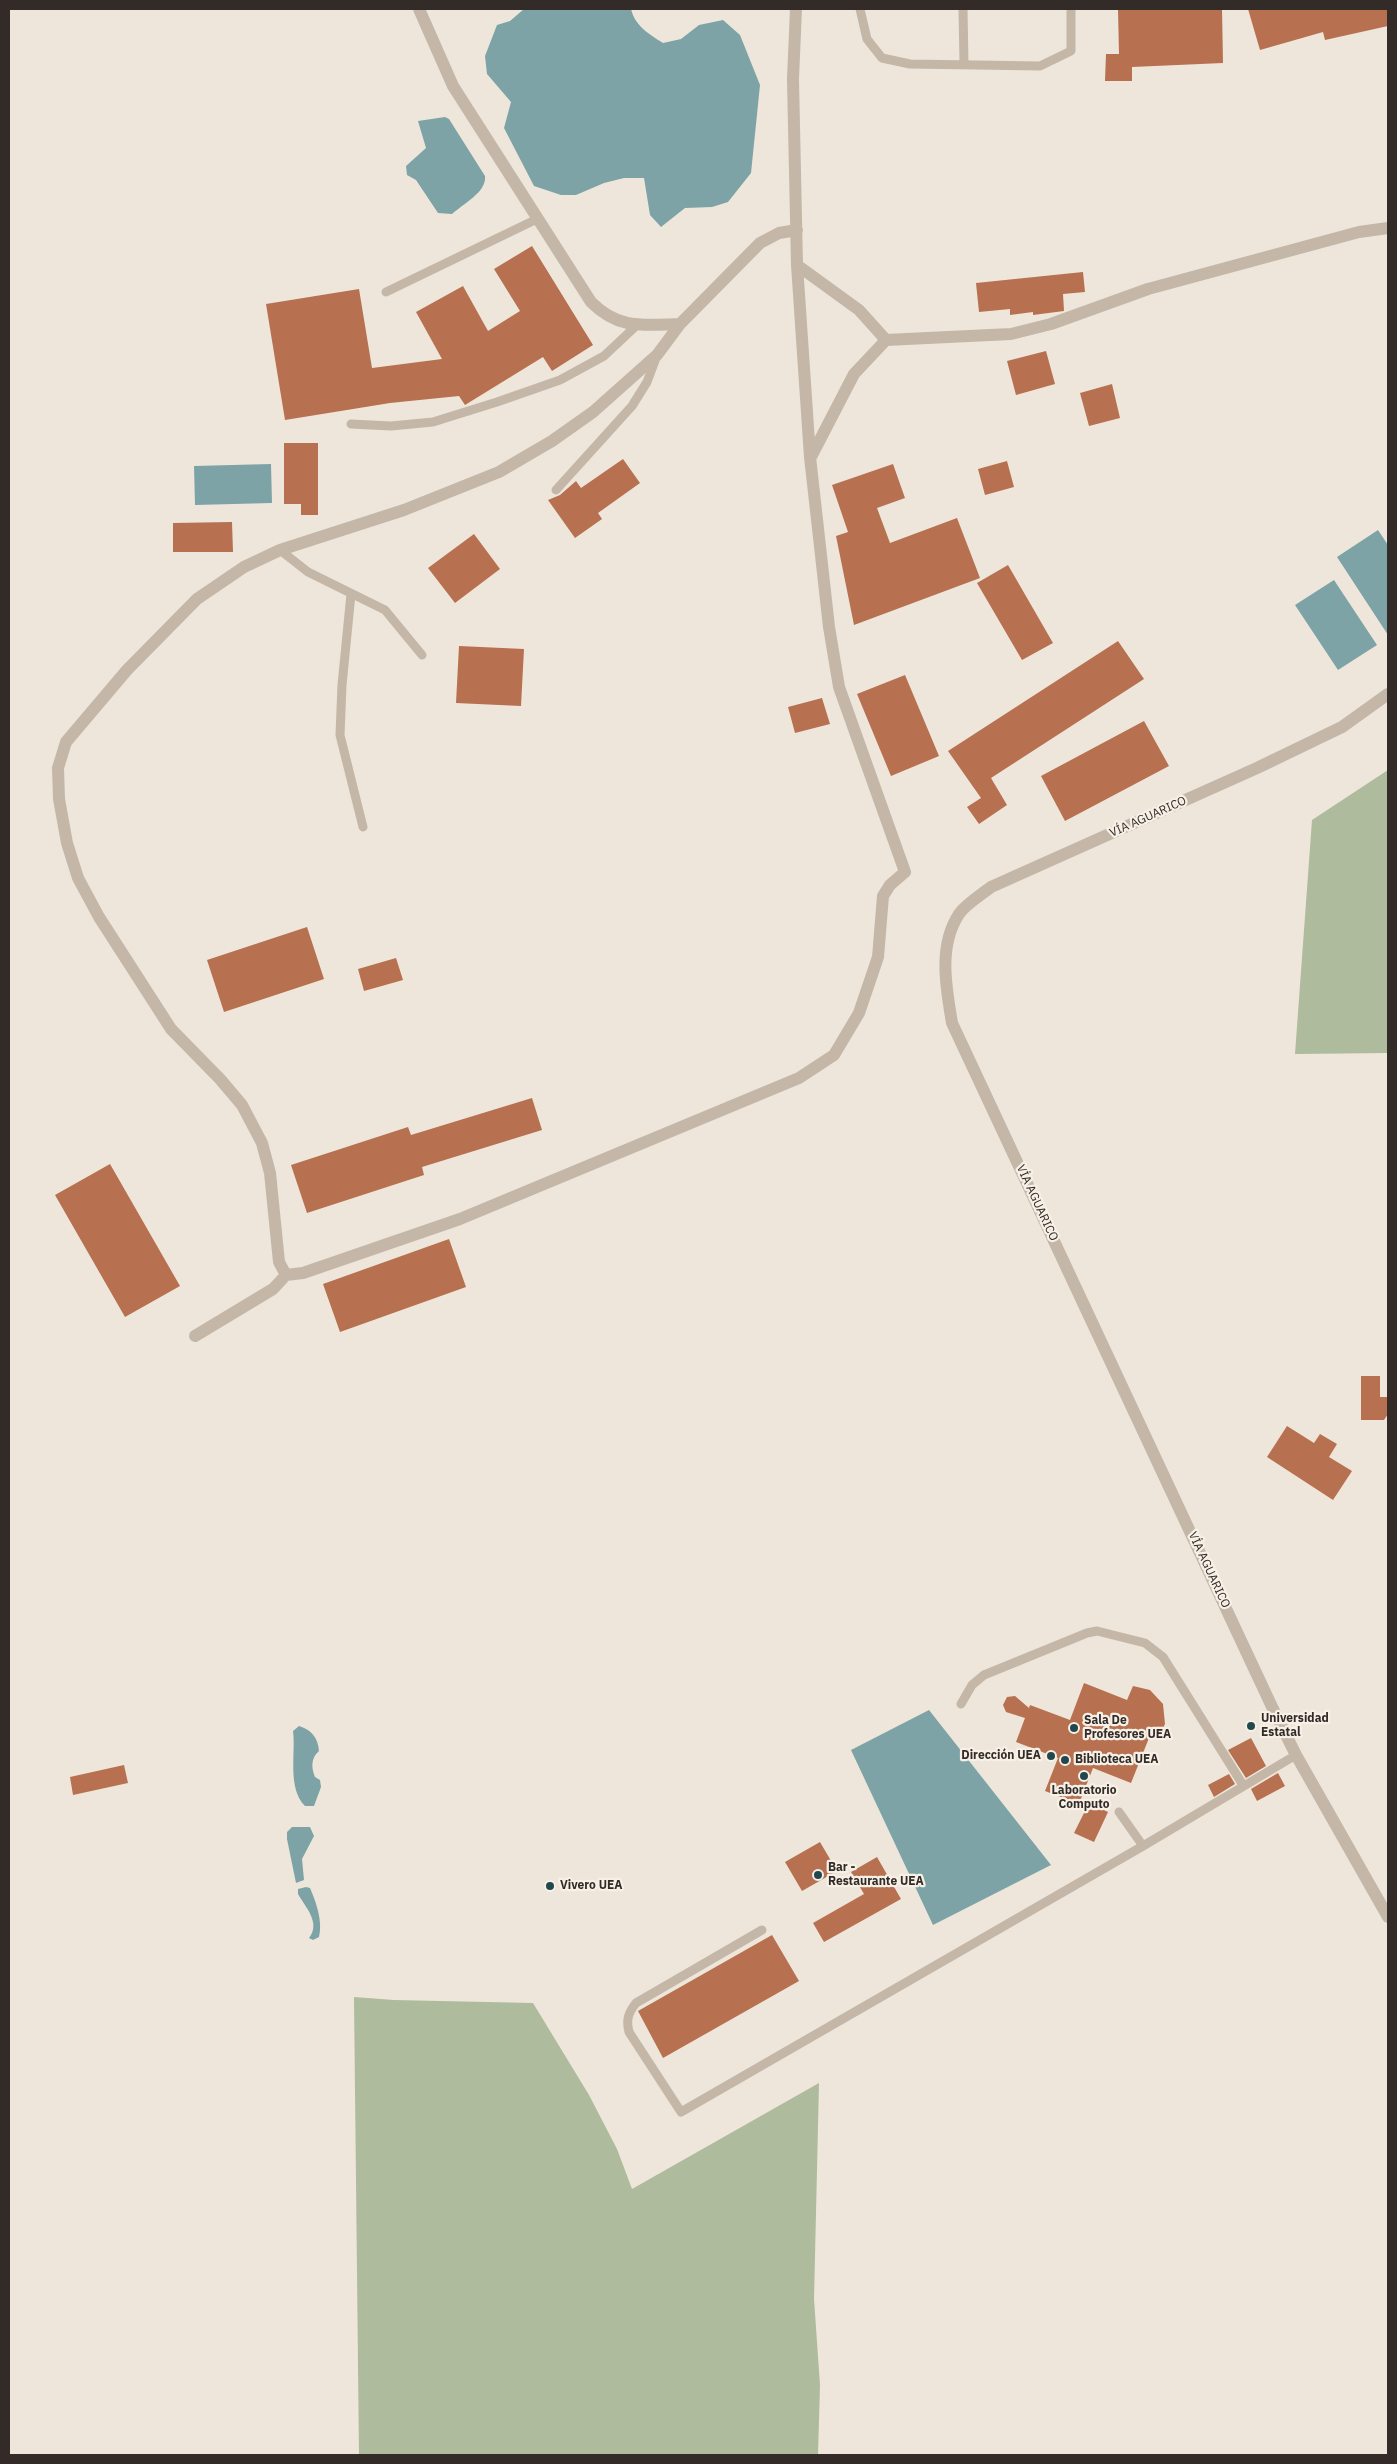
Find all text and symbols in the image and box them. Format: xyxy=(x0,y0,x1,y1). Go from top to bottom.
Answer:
street label: VÍA AGUARICO xyxy=(1107,794,1189,840)
street label: VÍA AGUARICO xyxy=(1013,1163,1061,1243)
street label: VÍA AGUARICO xyxy=(1185,1530,1233,1610)
place label: Universidad Estatal xyxy=(1261,1712,1329,1740)
place label: Sala De Profesores UEA xyxy=(1084,1714,1171,1742)
marker: Universidad Estatal xyxy=(1245,1720,1257,1732)
marker: Sala De Profesores UEA xyxy=(1068,1722,1080,1734)
place label: Dirección UEA xyxy=(961,1749,1041,1763)
marker: Dirección UEA xyxy=(1045,1750,1057,1762)
place label: Biblioteca UEA xyxy=(1075,1753,1158,1767)
marker: Biblioteca UEA xyxy=(1059,1754,1071,1766)
marker: Laboratorio Computo xyxy=(1078,1770,1090,1782)
place label: Laboratorio Computo xyxy=(1051,1784,1117,1812)
place label: Bar - Restaurante UEA xyxy=(828,1861,924,1889)
marker: Bar - Restaurante UEA xyxy=(812,1869,824,1881)
place label: Vivero UEA xyxy=(560,1879,623,1893)
marker: Vivero UEA xyxy=(544,1880,556,1892)

